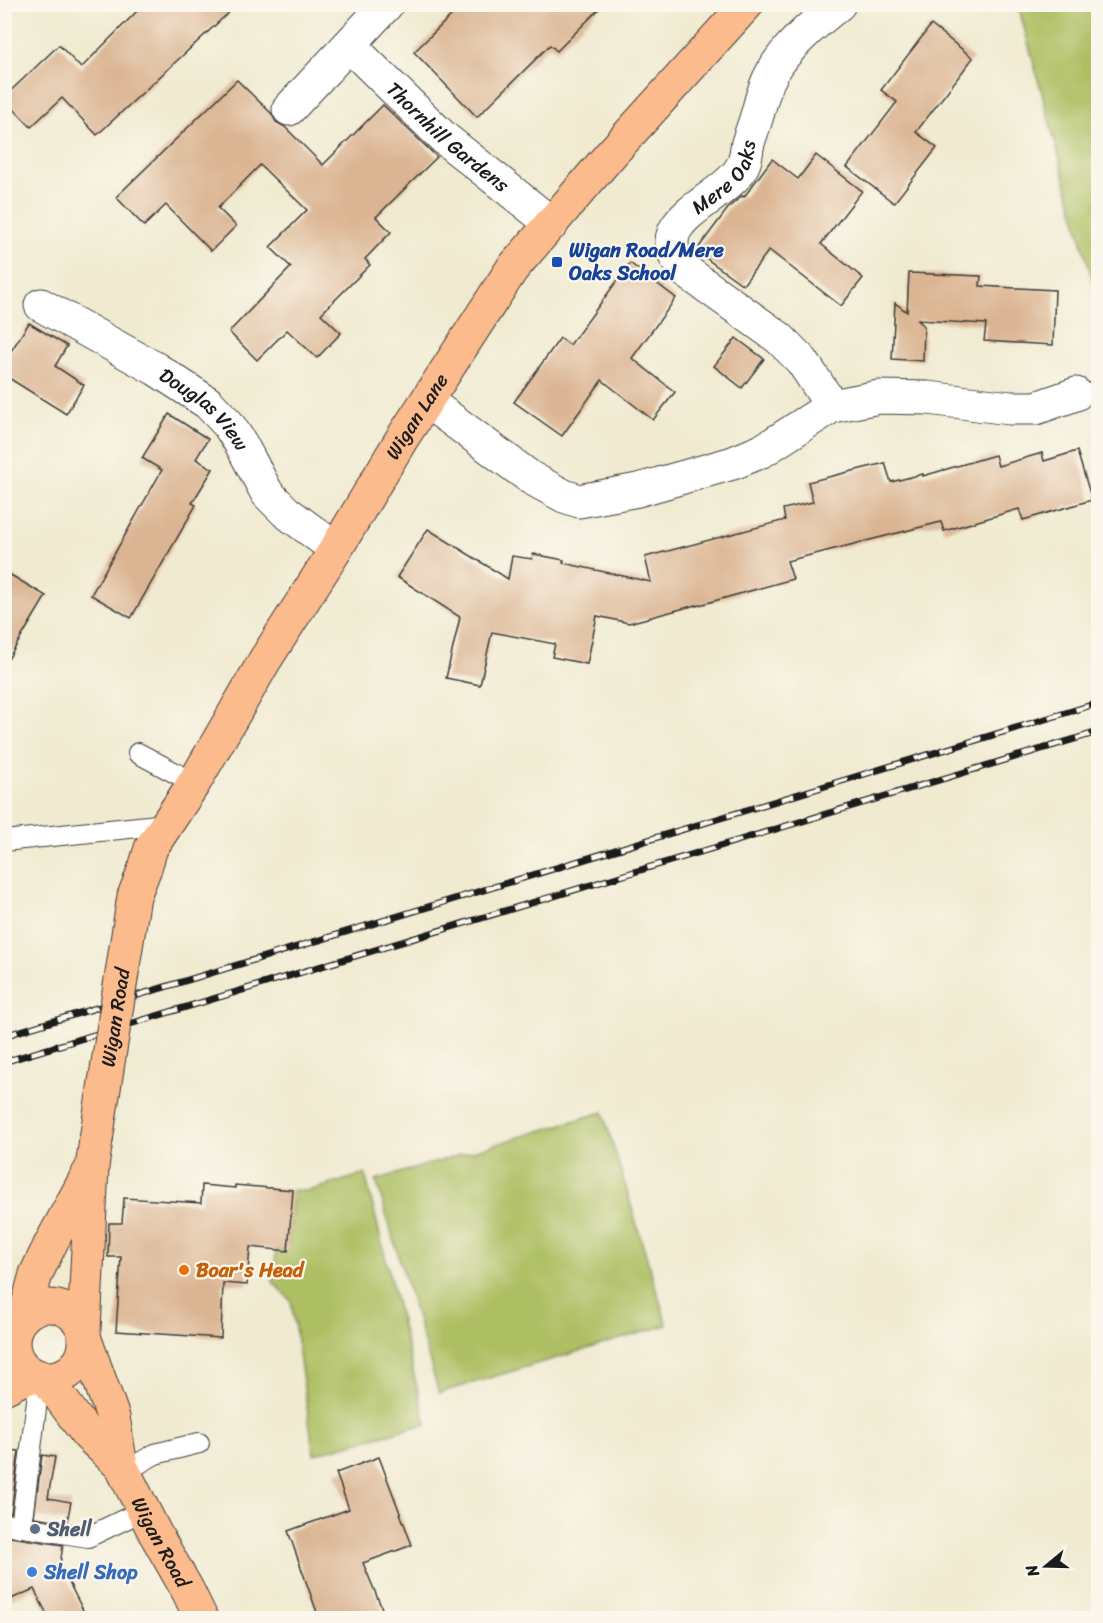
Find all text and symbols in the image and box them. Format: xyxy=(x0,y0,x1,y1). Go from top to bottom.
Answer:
street label: Thornhill Gardens xyxy=(378,73,518,202)
street label: Mere Oaks xyxy=(683,136,766,223)
place label: Wigan Road/Mere Oaks School xyxy=(569,233,724,291)
marker: Wigan Road/Mere Oaks School xyxy=(550,255,564,269)
street label: Douglas View xyxy=(152,358,259,458)
street label: Wigan Lane xyxy=(376,366,458,466)
street label: Wigan Road xyxy=(90,964,140,1069)
place label: Boar's Head xyxy=(196,1253,306,1288)
marker: Boar's Head xyxy=(177,1263,191,1277)
street label: Wigan Road xyxy=(122,1490,201,1596)
place label: Shell xyxy=(46,1512,93,1547)
marker: Shell xyxy=(28,1522,42,1536)
north arrow xyxy=(1016,1536,1076,1596)
place label: Shell Shop xyxy=(43,1555,138,1590)
text: N xyxy=(1016,1560,1048,1582)
marker: Shell Shop xyxy=(25,1565,39,1579)

